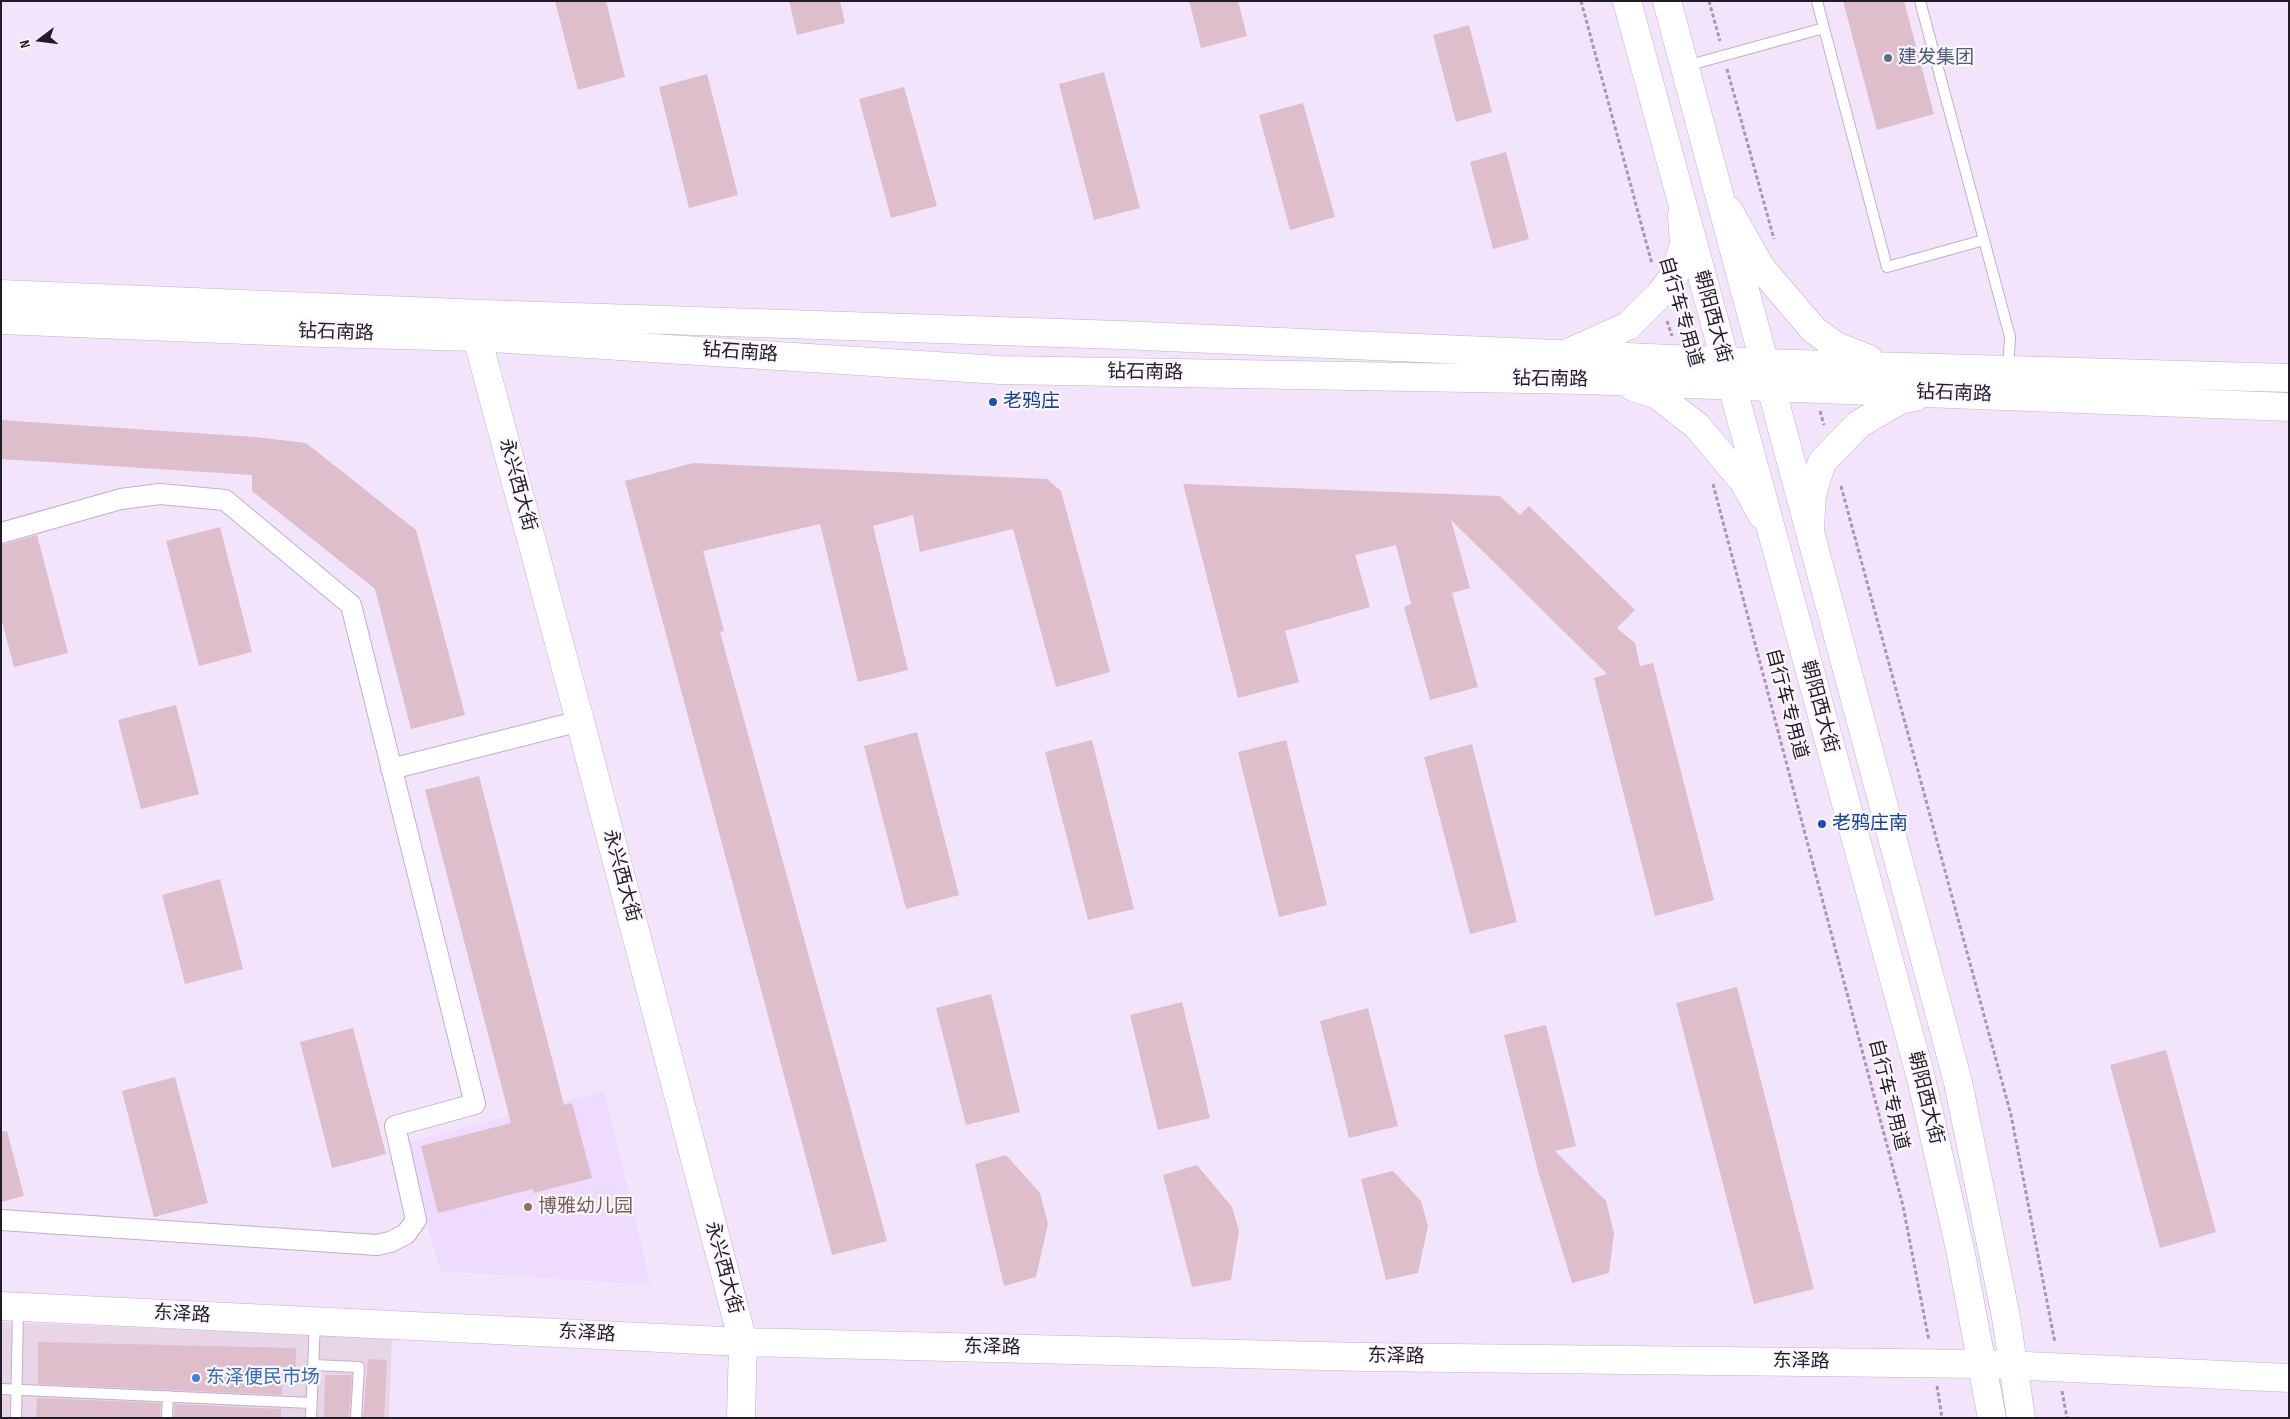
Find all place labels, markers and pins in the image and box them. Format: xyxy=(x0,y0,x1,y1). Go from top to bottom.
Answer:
place label: 建发集团 xyxy=(1898,47,1974,69)
marker: 建发集团 xyxy=(1882,52,1894,64)
place label: 老鸦庄 xyxy=(1003,391,1060,413)
marker: 老鸦庄 xyxy=(987,396,999,408)
place label: 老鸦庄南 xyxy=(1832,813,1908,835)
marker: 老鸦庄南 xyxy=(1816,818,1828,830)
place label: 博雅幼儿园 xyxy=(538,1196,633,1218)
marker: 博雅幼儿园 xyxy=(522,1201,534,1213)
place label: 东泽便民市场 xyxy=(206,1367,320,1389)
marker: 东泽便民市场 xyxy=(190,1372,202,1384)

